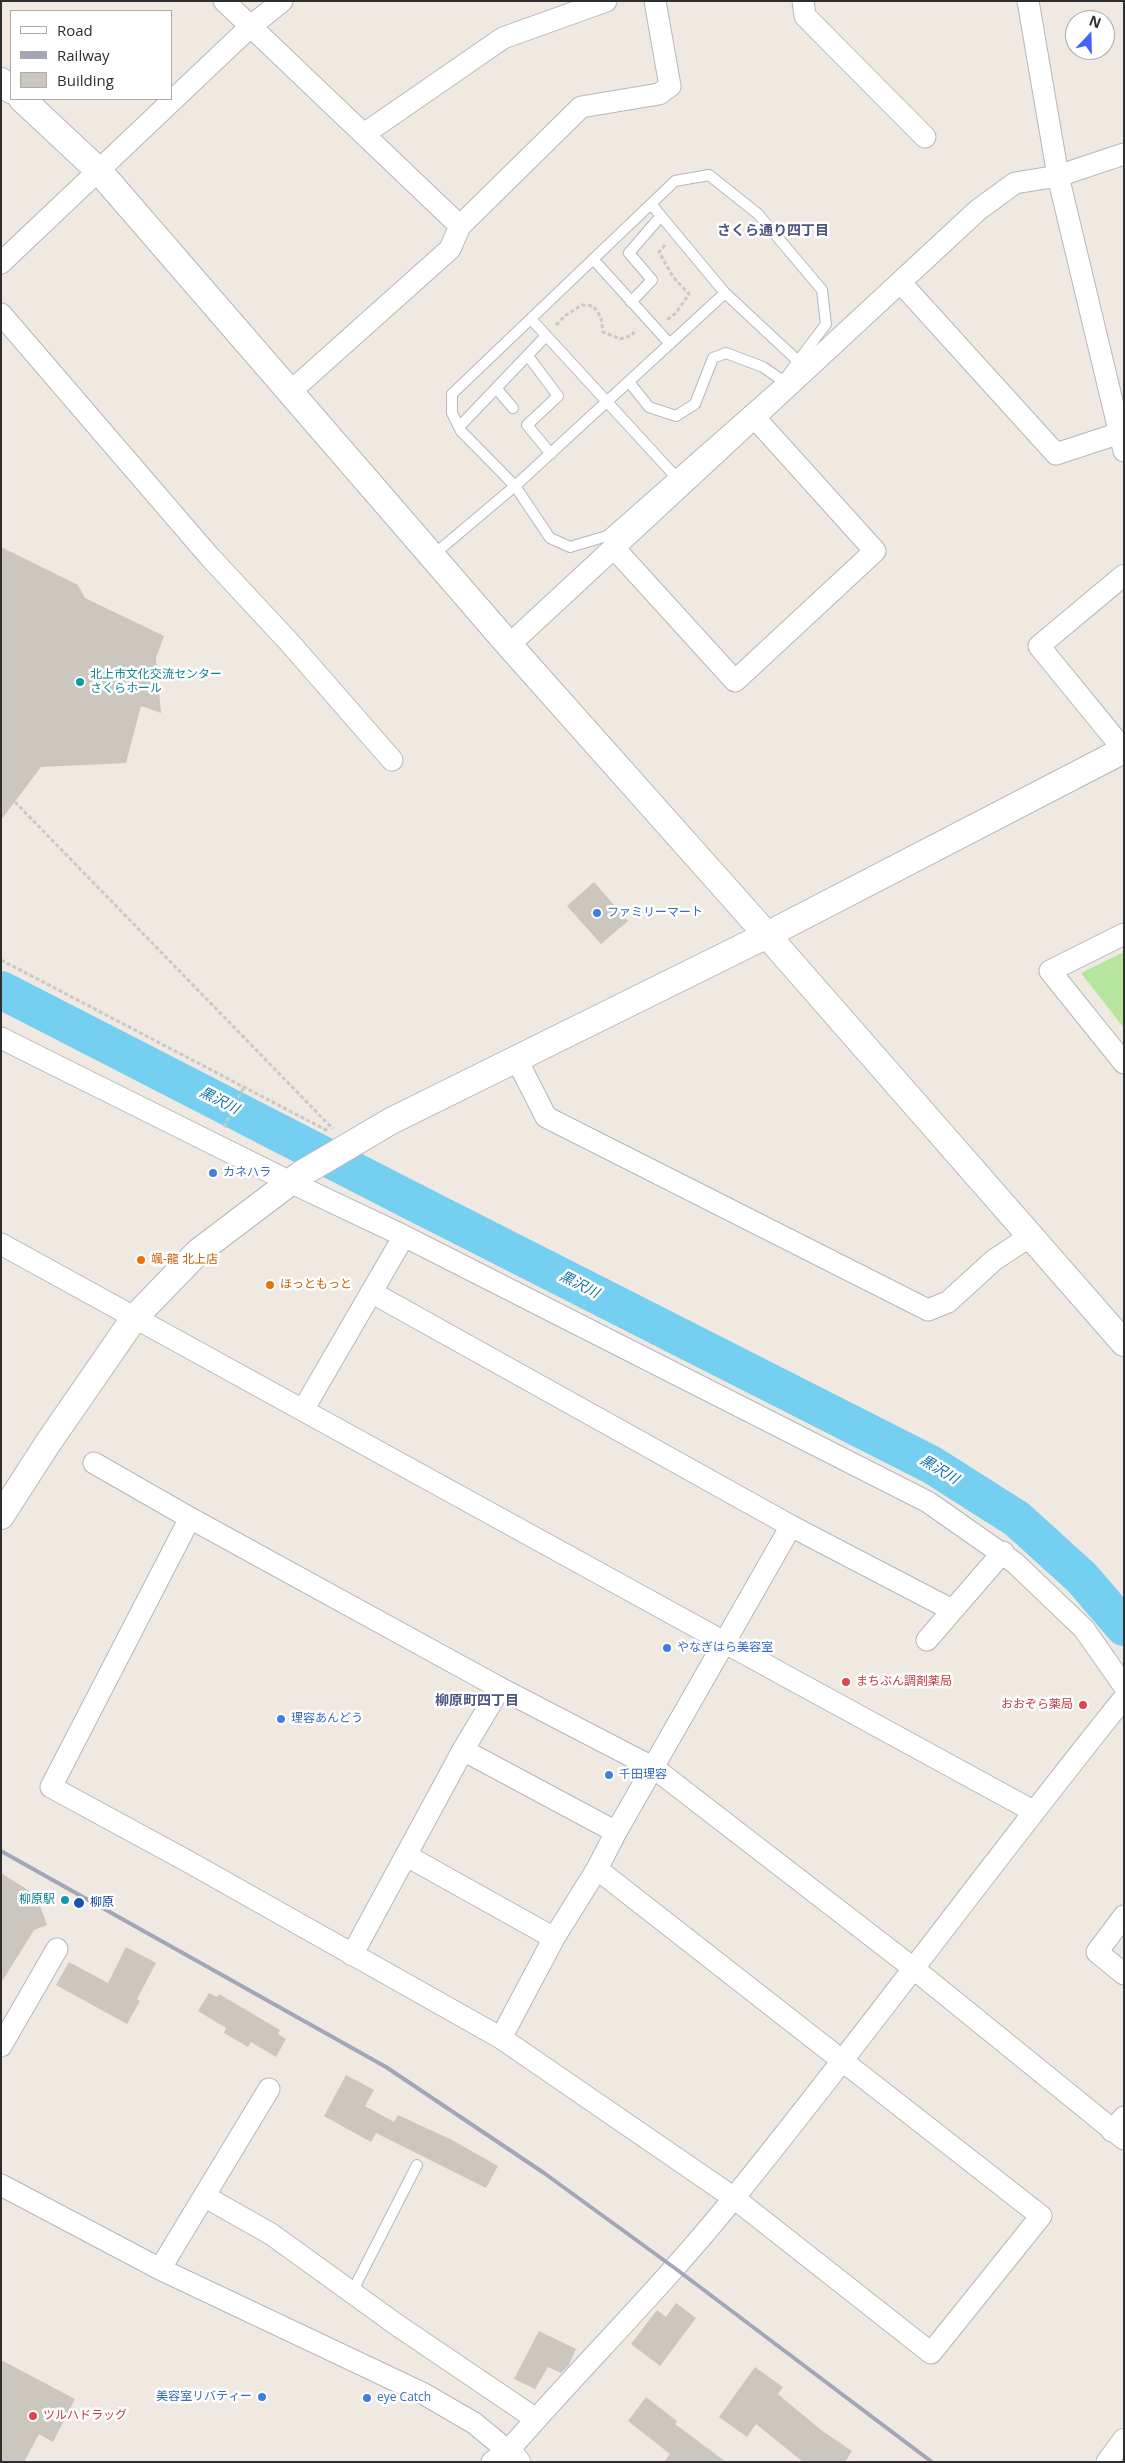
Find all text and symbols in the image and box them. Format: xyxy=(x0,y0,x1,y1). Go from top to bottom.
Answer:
legend xyxy=(10,10,172,100)
north arrow xyxy=(1065,10,1115,60)
text: N xyxy=(1086,11,1104,32)
text: Road xyxy=(57,20,93,40)
text: Railway xyxy=(57,45,110,65)
text: Building xyxy=(57,70,114,90)
district label: さくら通り四丁目 xyxy=(717,223,829,239)
place label: 北上市文化交流センター さくらホール xyxy=(90,668,222,696)
marker: 北上市文化交流センター さくらホール xyxy=(74,676,86,688)
place label: ファミリーマート xyxy=(607,906,703,920)
marker: ファミリーマート xyxy=(591,907,603,919)
water label: 黒沢川 xyxy=(196,1084,242,1118)
place label: カネハラ xyxy=(223,1166,271,1180)
marker: カネハラ xyxy=(207,1167,219,1179)
place label: 颯-龍 北上店 xyxy=(151,1253,218,1267)
marker: 颯-龍 北上店 xyxy=(135,1254,147,1266)
water label: 黒沢川 xyxy=(556,1268,602,1302)
place label: ほっともっと xyxy=(280,1278,352,1292)
marker: ほっともっと xyxy=(264,1279,276,1291)
water label: 黒沢川 xyxy=(917,1452,961,1488)
place label: やなぎはら美容室 xyxy=(677,1641,773,1655)
marker: やなぎはら美容室 xyxy=(661,1642,673,1654)
place label: まちぶん調剤薬局 xyxy=(856,1675,952,1689)
marker: まちぶん調剤薬局 xyxy=(840,1676,852,1688)
district label: 柳原町四丁目 xyxy=(435,1693,519,1709)
place label: おおぞら薬局 xyxy=(1001,1698,1073,1712)
marker: おおぞら薬局 xyxy=(1077,1699,1089,1711)
place label: 理容あんどう xyxy=(291,1712,363,1726)
marker: 理容あんどう xyxy=(275,1713,287,1725)
place label: 千田理容 xyxy=(619,1768,667,1782)
marker: 千田理容 xyxy=(603,1769,615,1781)
place label: 柳原駅 xyxy=(19,1893,55,1907)
marker: 柳原駅 xyxy=(59,1894,71,1906)
marker: 柳原 xyxy=(72,1896,86,1910)
place label: 柳原 xyxy=(90,1896,114,1910)
place label: 美容室リバティー xyxy=(156,2390,252,2404)
marker: 美容室リバティー xyxy=(256,2391,268,2403)
place label: eye Catch xyxy=(377,2391,431,2405)
marker: eye Catch xyxy=(361,2392,373,2404)
place label: ツルハドラッグ xyxy=(43,2409,127,2423)
marker: ツルハドラッグ xyxy=(27,2410,39,2422)

